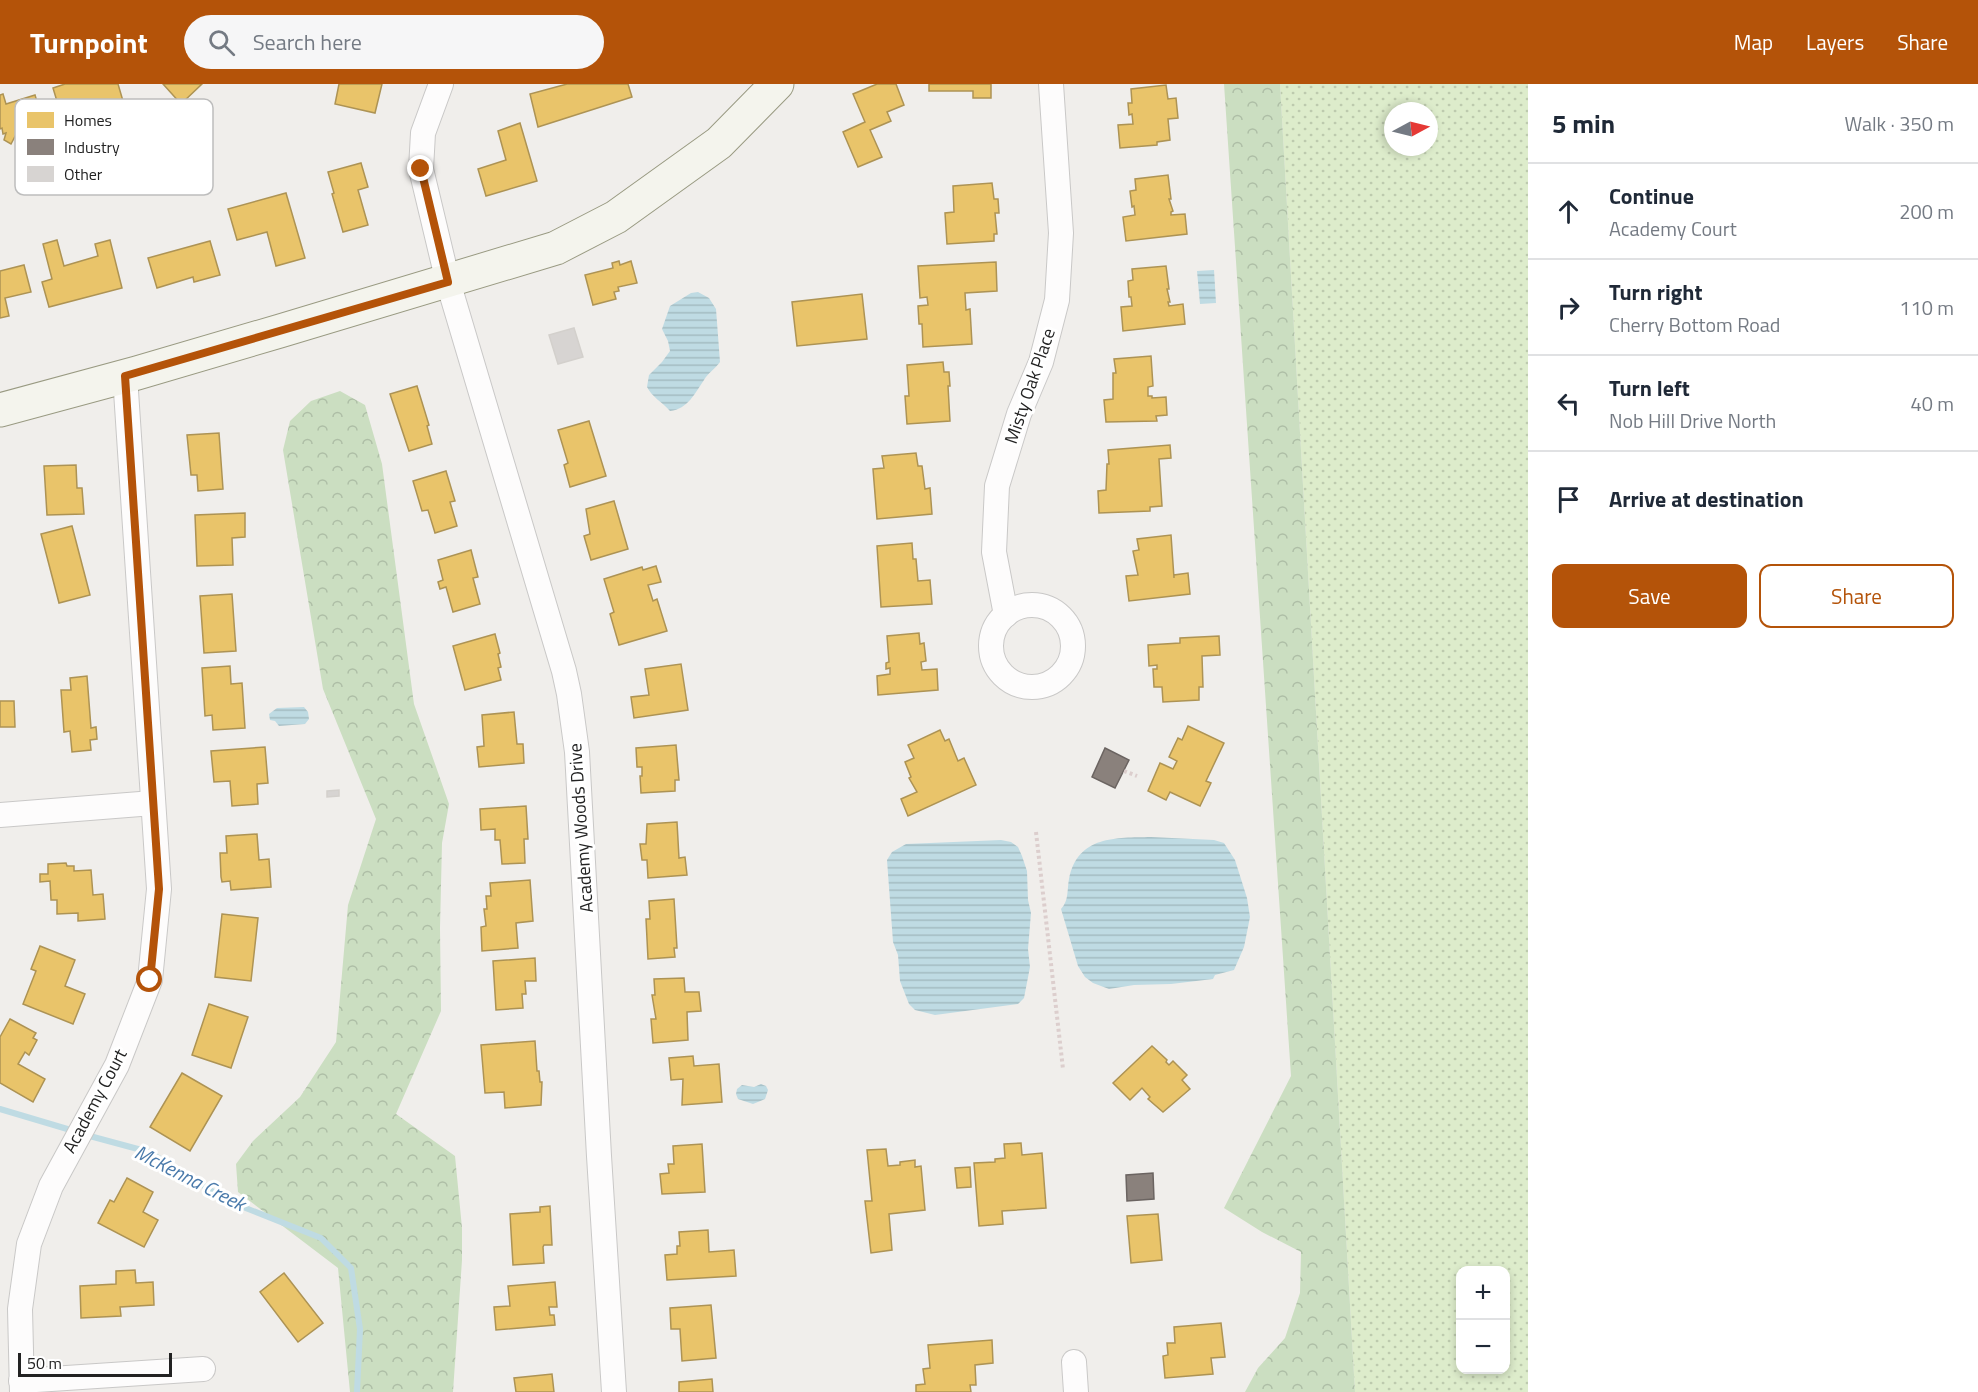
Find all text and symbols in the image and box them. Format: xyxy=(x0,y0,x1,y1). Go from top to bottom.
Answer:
search box xyxy=(184,15,604,69)
text: Turnpoint xyxy=(30,21,148,64)
text: Search here xyxy=(253,25,362,59)
icon: search xyxy=(205,26,238,59)
text: Map xyxy=(1734,26,1773,58)
text: Layers xyxy=(1806,26,1864,58)
text: Share xyxy=(1897,26,1948,58)
legend xyxy=(15,99,213,195)
north arrow xyxy=(1384,102,1438,156)
text: 5 min xyxy=(1552,104,1615,143)
text: Homes xyxy=(64,108,112,132)
text: Walk · 350 m xyxy=(1845,108,1954,139)
text: Industry xyxy=(64,135,120,159)
route end xyxy=(407,155,433,181)
text: Other xyxy=(64,162,103,186)
text: Continue xyxy=(1609,179,1694,213)
icon: ahead xyxy=(1552,195,1585,228)
text: 200 m xyxy=(1899,196,1954,227)
text: Academy Court xyxy=(1609,213,1737,244)
text: Turn right xyxy=(1609,275,1703,309)
icon: right xyxy=(1552,291,1585,324)
text: 110 m xyxy=(1899,292,1954,323)
text: Cherry Bottom Road xyxy=(1609,309,1780,340)
street label: Misty Oak Place xyxy=(997,324,1062,447)
text: Turn left xyxy=(1609,371,1690,405)
icon: left xyxy=(1552,387,1585,420)
text: 40 m xyxy=(1910,388,1954,419)
text: Nob Hill Drive North xyxy=(1609,405,1776,436)
text: Arrive at destination xyxy=(1609,482,1804,516)
icon: arrive xyxy=(1552,483,1585,516)
button: Save xyxy=(1552,564,1747,628)
button: Share xyxy=(1759,564,1954,628)
street label: Academy Woods Drive xyxy=(561,743,600,914)
route start xyxy=(136,966,162,992)
street label: Academy Court xyxy=(56,1043,134,1158)
water label: McKenna Creek xyxy=(129,1136,253,1220)
map controls xyxy=(1456,1266,1510,1374)
button: + xyxy=(1456,1266,1510,1320)
button: − xyxy=(1456,1320,1510,1374)
scale bar xyxy=(18,1350,172,1378)
text: 50 m xyxy=(27,1351,62,1375)

